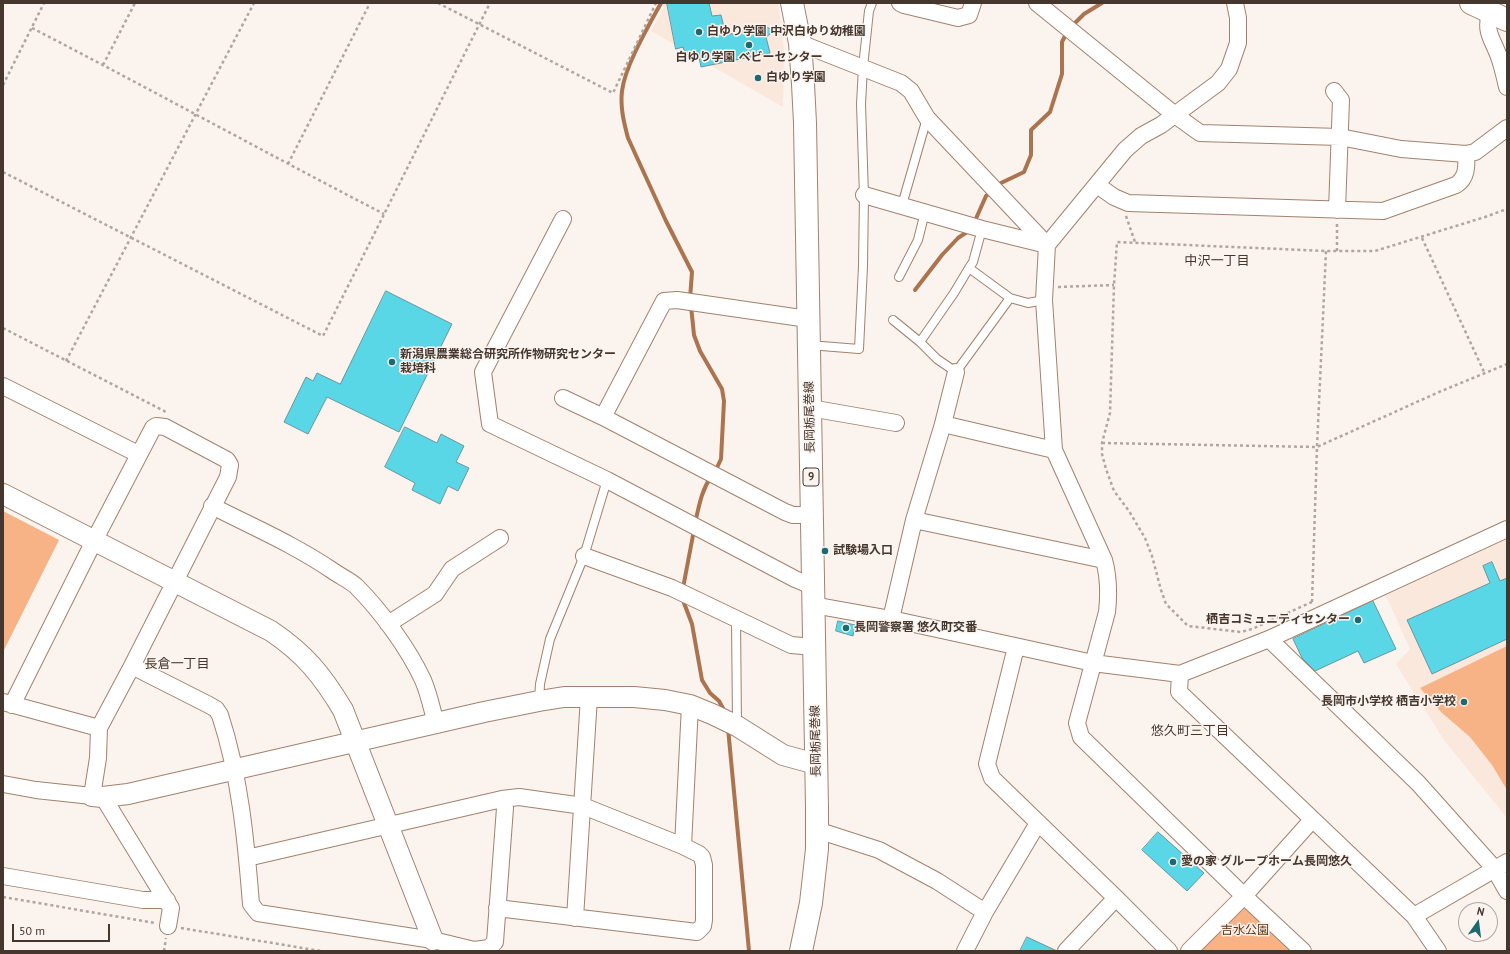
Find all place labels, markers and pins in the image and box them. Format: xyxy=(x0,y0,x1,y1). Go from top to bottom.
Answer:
place label: 白ゆり学園 中沢白ゆり幼稚園 xyxy=(707,25,866,39)
marker: 白ゆり学園 中沢白ゆり幼稚園 xyxy=(694,27,704,37)
marker: 白ゆり学園 ベビーセンター xyxy=(744,40,754,50)
place label: 白ゆり学園 ベビーセンター xyxy=(675,51,823,65)
place label: 白ゆり学園 xyxy=(766,71,826,85)
marker: 白ゆり学園 xyxy=(753,73,763,83)
place label: 新潟県農業総合研究所作物研究センター 栽培科 xyxy=(400,348,616,376)
marker: 新潟県農業総合研究所作物研究センター 栽培科 xyxy=(387,357,397,367)
place label: 試験場入口 xyxy=(833,544,893,558)
marker: 試験場入口 xyxy=(820,546,830,556)
place label: 栖吉コミュニティセンター xyxy=(1206,613,1350,627)
marker: 栖吉コミュニティセンター xyxy=(1353,615,1363,625)
place label: 長岡警察署 悠久町交番 xyxy=(854,621,977,635)
marker: 長岡警察署 悠久町交番 xyxy=(841,623,851,633)
place label: 長岡市小学校 栖吉小学校 xyxy=(1321,695,1456,709)
marker: 長岡市小学校 栖吉小学校 xyxy=(1459,697,1469,707)
place label: 愛の家 グループホーム長岡悠久 xyxy=(1181,855,1352,869)
marker: 愛の家 グループホーム長岡悠久 xyxy=(1168,857,1178,867)

